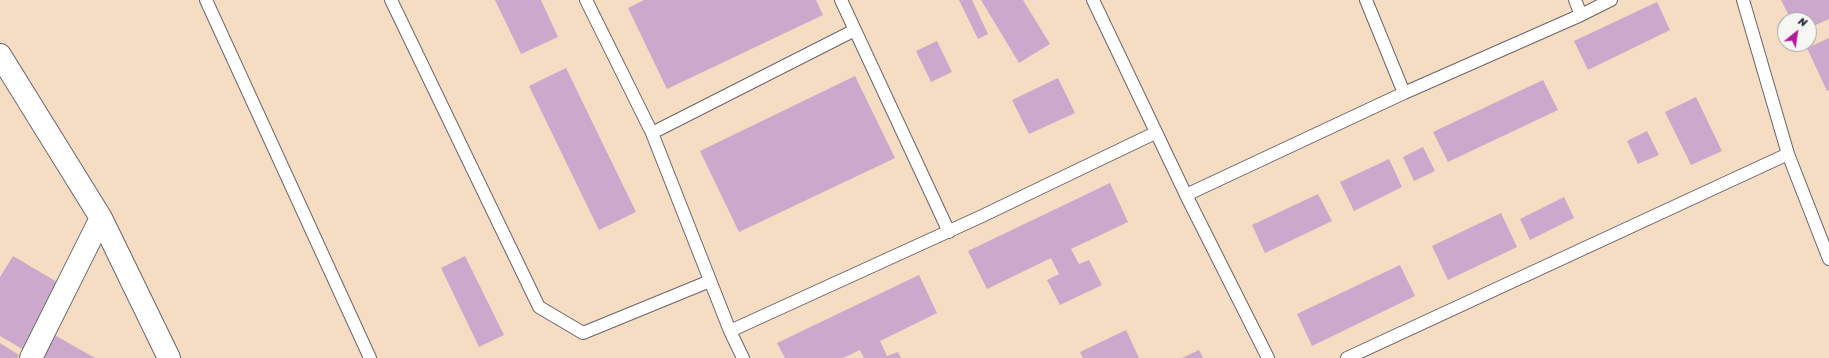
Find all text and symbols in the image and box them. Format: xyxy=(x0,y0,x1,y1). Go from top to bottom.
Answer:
north arrow xyxy=(1777,12,1817,52)
text: N xyxy=(1795,12,1811,32)

